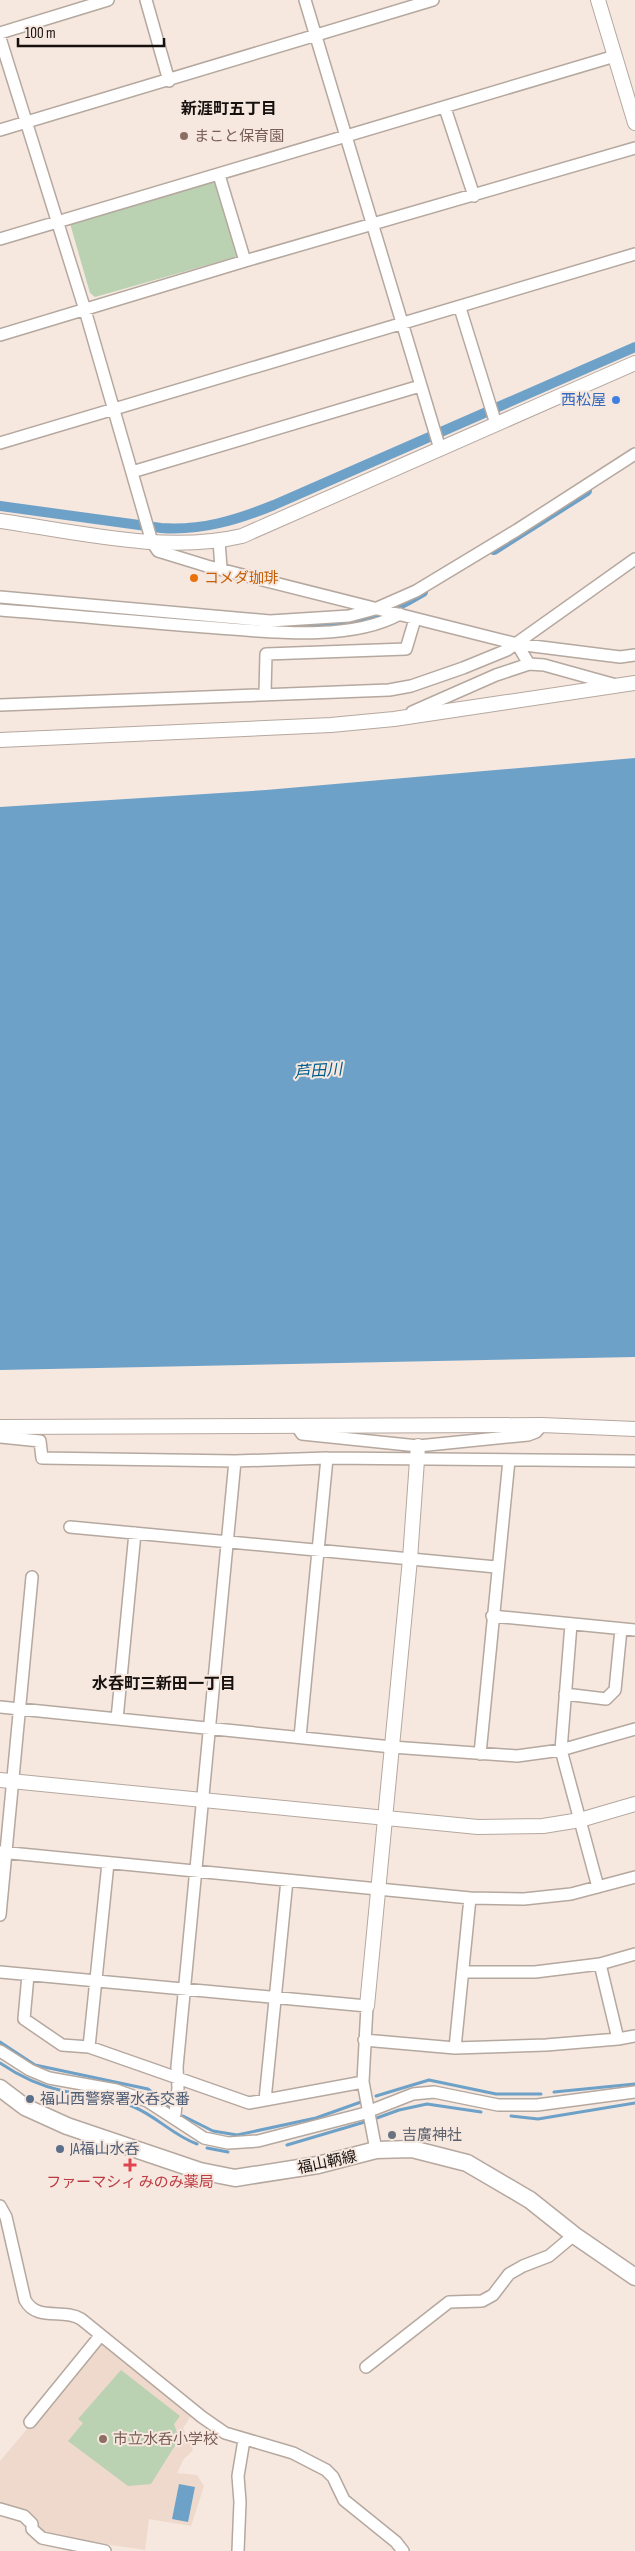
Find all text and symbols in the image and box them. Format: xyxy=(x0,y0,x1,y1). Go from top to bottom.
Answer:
scale bar xyxy=(18,15,164,47)
text: 100 m xyxy=(25,24,56,43)
district label: 新涯町五丁目 xyxy=(181,100,277,119)
place label: まこと保育園 xyxy=(194,127,284,146)
marker: まこと保育園 xyxy=(178,130,190,142)
place label: 西松屋 xyxy=(561,391,606,410)
marker: 西松屋 xyxy=(610,394,622,406)
place label: コメダ珈琲 xyxy=(204,569,279,588)
marker: コメダ珈琲 xyxy=(188,572,200,584)
water label: 芦田川 xyxy=(293,1060,345,1083)
district label: 水呑町三新田一丁目 xyxy=(92,1675,236,1694)
place label: 福山西警察署水呑交番 xyxy=(40,2090,190,2109)
marker: 福山西警察署水呑交番 xyxy=(24,2093,36,2105)
place label: 吉廣神社 xyxy=(402,2126,462,2145)
marker: 吉廣神社 xyxy=(386,2129,398,2141)
place label: JA福山水呑 xyxy=(69,2140,140,2159)
marker: JA福山水呑 xyxy=(54,2143,66,2155)
street label: 福山鞆線 xyxy=(296,2147,358,2178)
marker: ファーマシィ みのみ薬局 xyxy=(124,2159,136,2171)
place label: ファーマシィ みのみ薬局 xyxy=(46,2173,214,2192)
place label: 市立水呑小学校 xyxy=(113,2430,218,2449)
marker: 市立水呑小学校 xyxy=(97,2433,109,2445)

